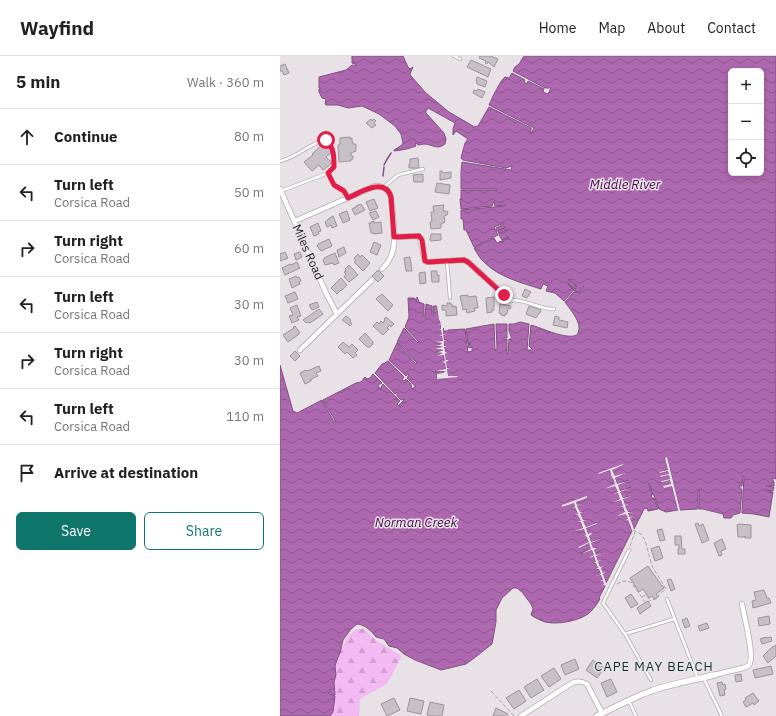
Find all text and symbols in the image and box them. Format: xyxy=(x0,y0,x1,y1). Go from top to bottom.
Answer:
text: Wayfind xyxy=(20,16,94,40)
text: Home xyxy=(539,19,576,37)
text: Map xyxy=(598,19,625,37)
text: About xyxy=(647,19,685,37)
text: Contact xyxy=(707,19,756,37)
map controls xyxy=(728,68,764,176)
button: + xyxy=(728,68,764,104)
text: 5 min xyxy=(16,71,60,93)
text: Walk · 360 m xyxy=(187,74,264,91)
button: − xyxy=(728,104,764,140)
icon: ahead xyxy=(16,126,38,148)
text: Continue xyxy=(54,127,118,146)
text: 80 m xyxy=(234,128,264,145)
route start xyxy=(317,131,335,149)
button: locate xyxy=(728,140,764,176)
text: Turn left xyxy=(54,175,114,194)
water label: Middle River xyxy=(590,176,662,193)
icon: left xyxy=(16,182,38,204)
text: 50 m xyxy=(234,184,264,201)
text: Corsica Road xyxy=(54,194,130,211)
street label: Miles Road xyxy=(290,222,327,282)
text: Turn right xyxy=(54,231,123,250)
icon: right xyxy=(16,238,38,260)
text: 60 m xyxy=(234,240,264,257)
text: Corsica Road xyxy=(54,250,130,267)
route end xyxy=(495,286,513,304)
text: Turn left xyxy=(54,287,114,306)
icon: left xyxy=(16,294,38,316)
text: 30 m xyxy=(234,296,264,313)
text: Corsica Road xyxy=(54,306,130,323)
text: Turn right xyxy=(54,343,123,362)
icon: right xyxy=(16,350,38,372)
text: 30 m xyxy=(234,352,264,369)
text: Corsica Road xyxy=(54,362,130,379)
text: Turn left xyxy=(54,399,114,418)
icon: left xyxy=(16,406,38,428)
text: 110 m xyxy=(226,408,264,425)
text: Corsica Road xyxy=(54,418,130,435)
icon: arrive xyxy=(16,462,38,484)
text: Arrive at destination xyxy=(54,463,198,482)
button: Save xyxy=(16,512,136,550)
button: Share xyxy=(144,512,264,550)
water label: Norman Creek xyxy=(375,514,457,531)
district label: CAPE MAY BEACH xyxy=(594,658,714,675)

